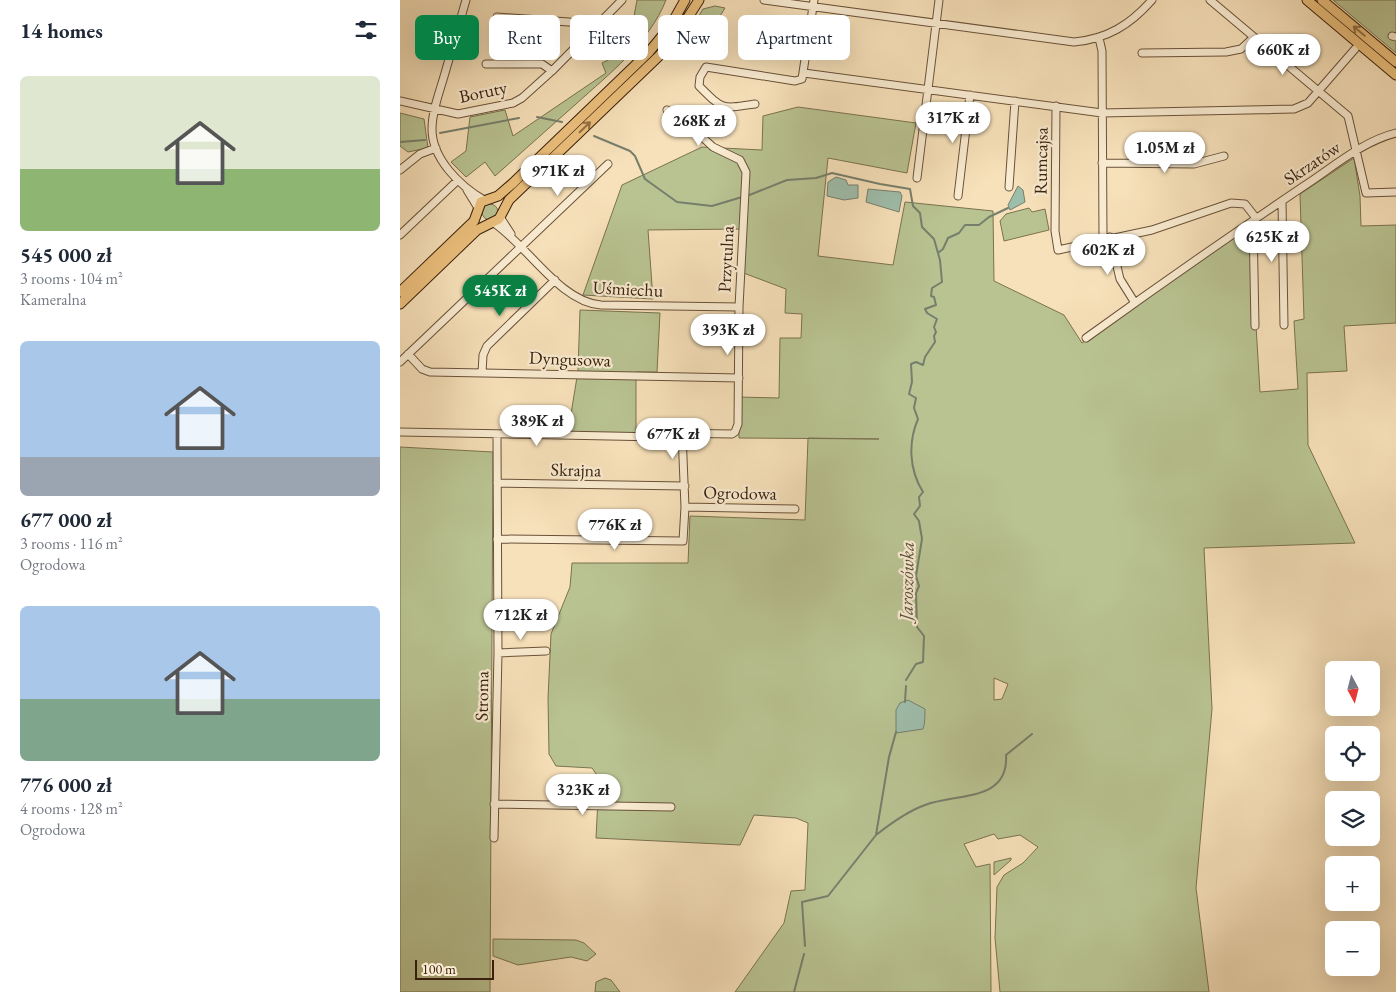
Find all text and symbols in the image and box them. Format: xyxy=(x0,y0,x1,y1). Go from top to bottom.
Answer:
chip: Buy xyxy=(415,15,479,60)
chip: Rent xyxy=(489,15,560,60)
chip: Filters xyxy=(570,15,648,60)
chip: New xyxy=(658,15,728,60)
chip: Apartment xyxy=(738,15,850,60)
icon: filters xyxy=(352,16,380,44)
text: 14 homes xyxy=(20,17,103,44)
one-way arrow xyxy=(1353,26,1366,37)
pin: 660K zł xyxy=(1237,34,1329,76)
text: 660K zł xyxy=(1256,39,1310,60)
street label: Boruty xyxy=(457,75,509,108)
pin: 317K zł xyxy=(907,102,999,144)
pin: 268K zł xyxy=(653,104,745,147)
text: 317K zł xyxy=(926,107,980,128)
icon: home xyxy=(155,108,245,198)
text: 268K zł xyxy=(672,110,726,131)
one-way arrow xyxy=(578,121,591,133)
street label: Rumcajsa xyxy=(1028,126,1053,195)
pin: 1.05M zł xyxy=(1113,132,1217,174)
street label: Skrzatów xyxy=(1279,135,1345,190)
text: 1.05M zł xyxy=(1135,137,1195,158)
pin: 971K zł xyxy=(512,154,604,197)
text: 971K zł xyxy=(531,160,585,181)
pin: 625K zł xyxy=(1226,220,1318,263)
street label: Przytulna xyxy=(712,224,739,293)
text: 625K zł xyxy=(1245,226,1299,247)
pin: 602K zł xyxy=(1062,234,1154,276)
text: 602K zł xyxy=(1081,239,1135,260)
text: 545 000 zł xyxy=(20,241,112,268)
text: 3 rooms · 104 m² xyxy=(20,268,123,289)
pin: 545K zł xyxy=(454,274,546,317)
street label: Uśmiechu xyxy=(592,275,664,302)
text: 545K zł xyxy=(473,280,527,301)
text: Kameralna xyxy=(20,289,86,310)
pin: 393K zł xyxy=(682,314,774,356)
text: 393K zł xyxy=(701,319,755,340)
street label: Dyngusowa xyxy=(529,346,612,371)
icon: home xyxy=(155,373,245,463)
pin: 389K zł xyxy=(491,404,583,447)
text: 389K zł xyxy=(510,410,564,431)
pin: 677K zł xyxy=(627,418,719,460)
text: 677K zł xyxy=(646,423,700,444)
street label: Skrajna xyxy=(551,458,602,481)
street label: Ogrodowa xyxy=(703,480,778,505)
text: 677 000 zł xyxy=(20,506,112,533)
pin: 776K zł xyxy=(569,508,661,551)
text: 776K zł xyxy=(588,514,642,535)
text: 3 rooms · 116 m² xyxy=(20,533,123,554)
water label: Jaroszówka xyxy=(893,541,920,625)
text: Ogrodowa xyxy=(20,554,85,575)
pin: 712K zł xyxy=(475,598,567,641)
text: 712K zł xyxy=(494,604,548,625)
icon: home xyxy=(155,638,245,728)
north arrow xyxy=(1325,661,1380,716)
map controls xyxy=(1325,661,1380,976)
street label: Stroma xyxy=(470,670,493,721)
button: locate xyxy=(1325,726,1380,781)
text: 776 000 zł xyxy=(20,771,112,798)
pin: 323K zł xyxy=(537,774,629,816)
text: 323K zł xyxy=(556,779,610,800)
button: layers xyxy=(1325,791,1380,846)
text: 4 rooms · 128 m² xyxy=(20,798,123,819)
text: Ogrodowa xyxy=(20,819,85,840)
button: + xyxy=(1325,856,1380,911)
button: − xyxy=(1325,921,1380,976)
scale bar xyxy=(415,957,494,980)
text: 100 m xyxy=(422,960,456,978)

